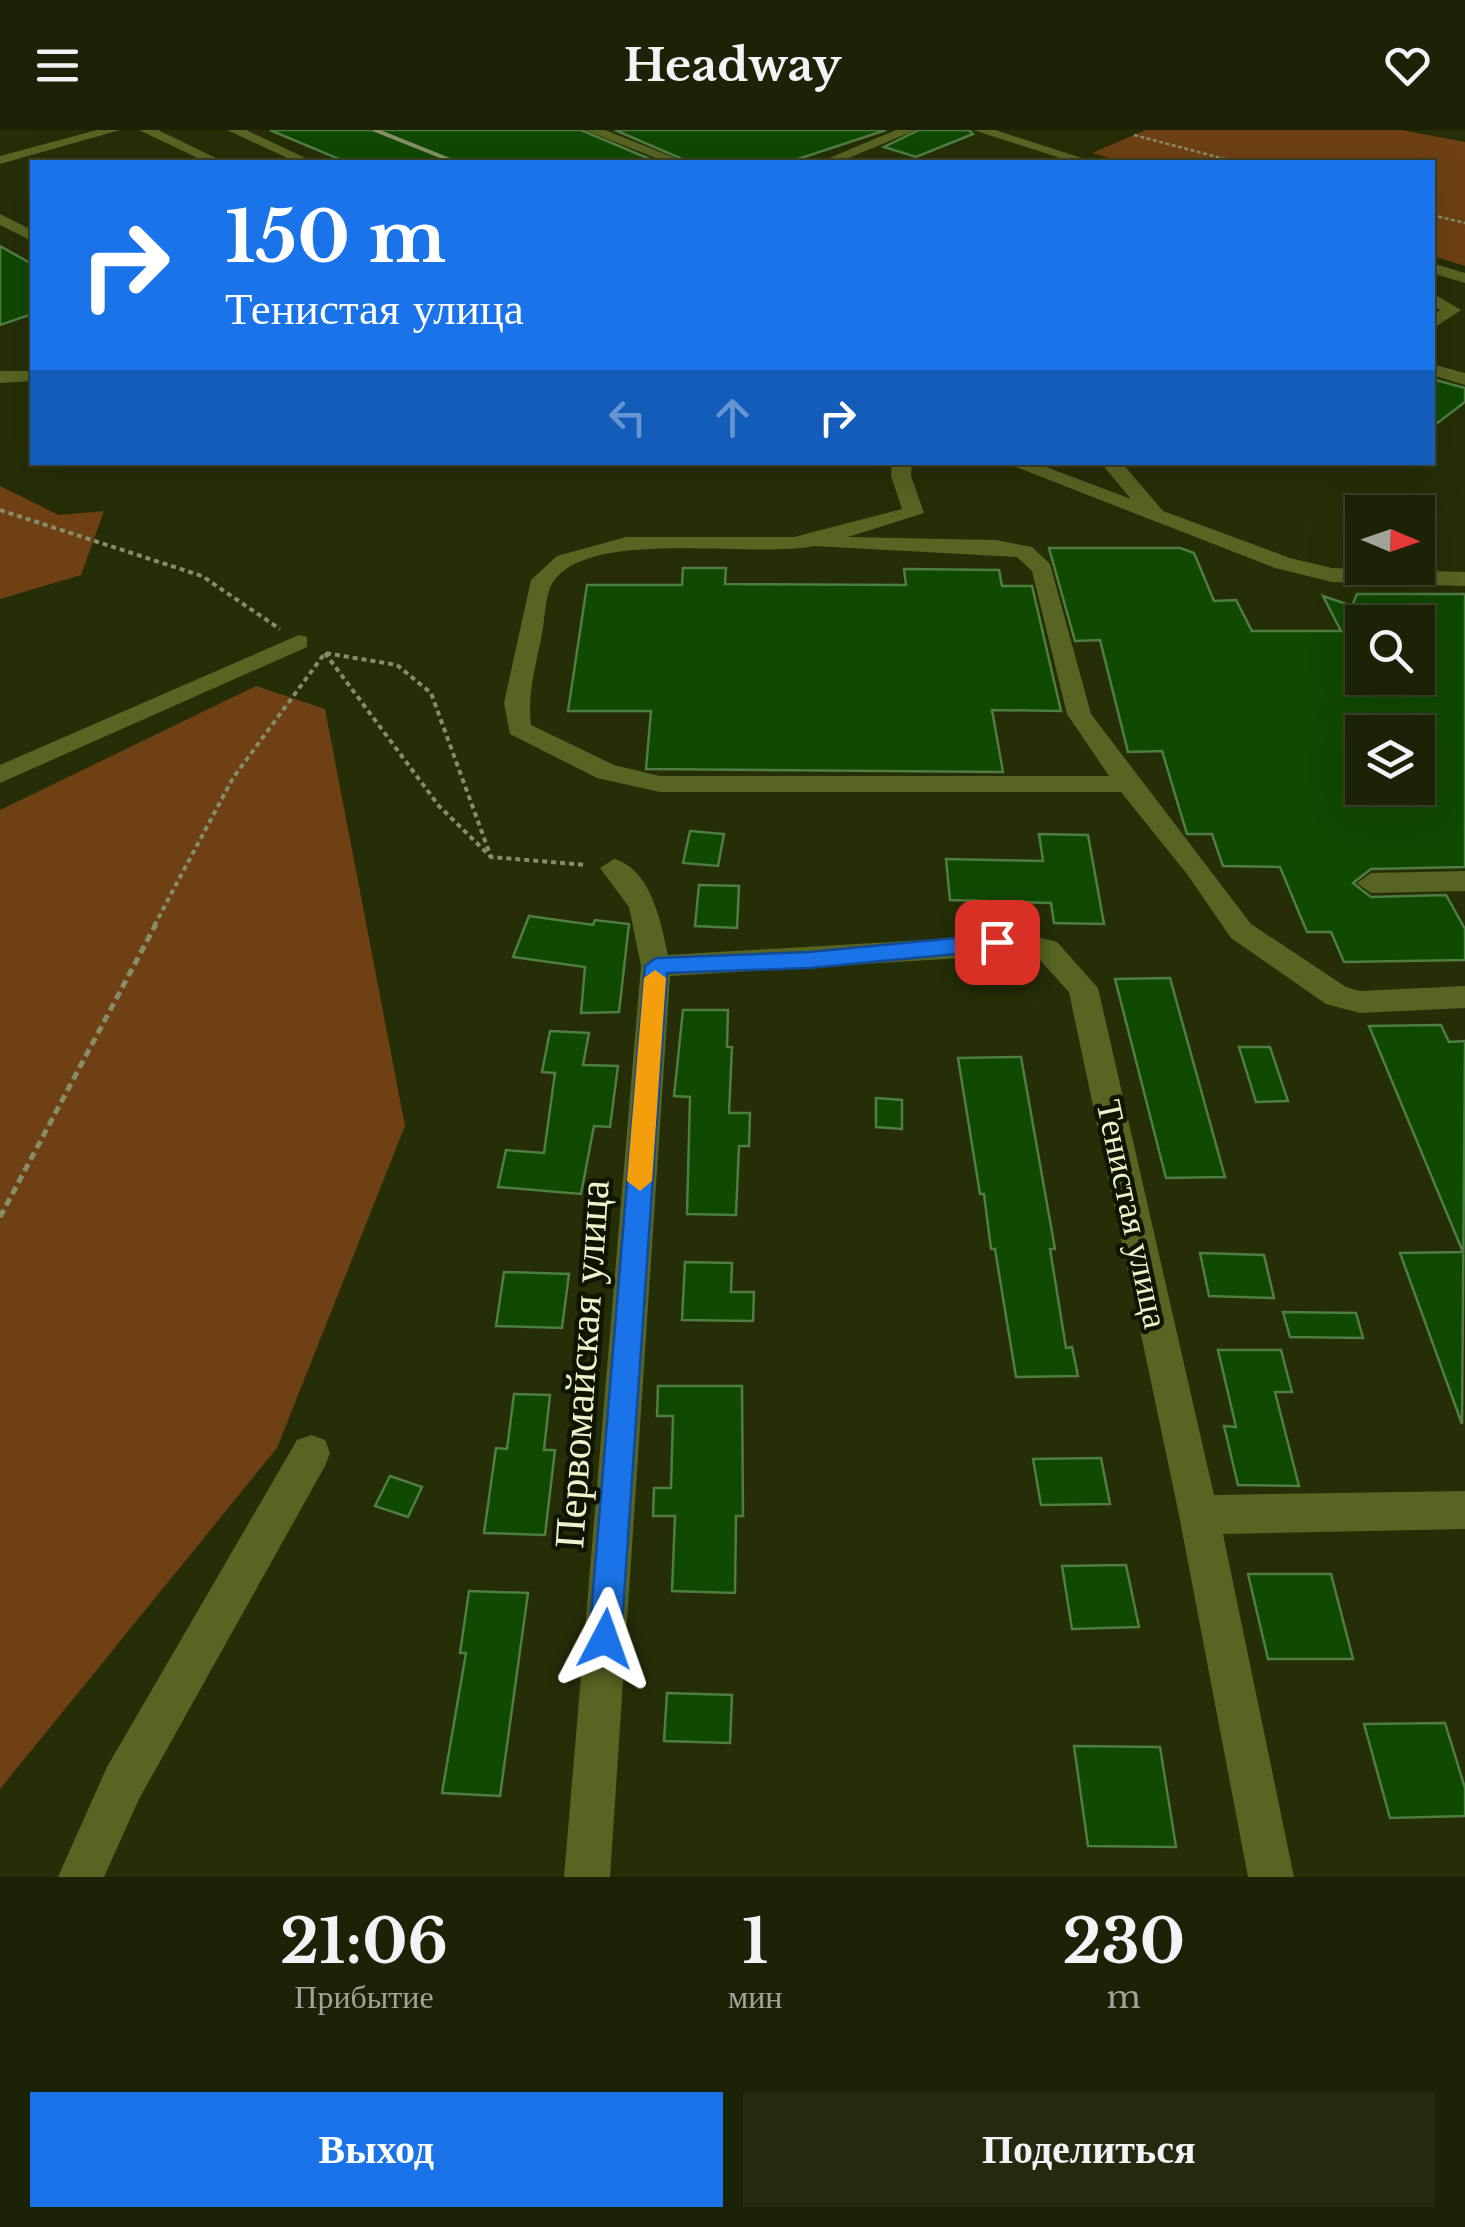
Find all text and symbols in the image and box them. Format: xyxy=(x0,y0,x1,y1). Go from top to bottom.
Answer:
text: Headway xyxy=(624,37,841,93)
icon: menu xyxy=(30,38,85,93)
icon: heart xyxy=(1380,38,1435,93)
text: 150 m xyxy=(225,194,446,281)
icon: right xyxy=(60,200,190,330)
text: Тенистая улица xyxy=(225,280,524,336)
icon: left xyxy=(600,390,655,445)
icon: ahead xyxy=(705,390,760,445)
icon: right xyxy=(810,390,865,445)
north arrow xyxy=(1345,495,1435,585)
map controls xyxy=(1345,495,1435,805)
button: search xyxy=(1345,605,1435,695)
button: layers xyxy=(1345,715,1435,805)
pin xyxy=(955,900,1040,985)
icon: arrive xyxy=(970,915,1025,970)
street label: Тенистая улица xyxy=(1088,1096,1178,1333)
street label: Первомайская улица xyxy=(542,1178,620,1550)
position arrow xyxy=(553,1587,657,1691)
text: 21:06 xyxy=(280,1905,448,1979)
text: 1 xyxy=(742,1905,768,1979)
text: 230 xyxy=(1062,1905,1185,1979)
text: Прибытие xyxy=(294,1977,434,2017)
text: мин xyxy=(728,1977,782,2017)
text: m xyxy=(1107,1977,1141,2017)
button: Выход xyxy=(30,2092,723,2207)
button: Поделиться xyxy=(743,2092,1435,2207)

